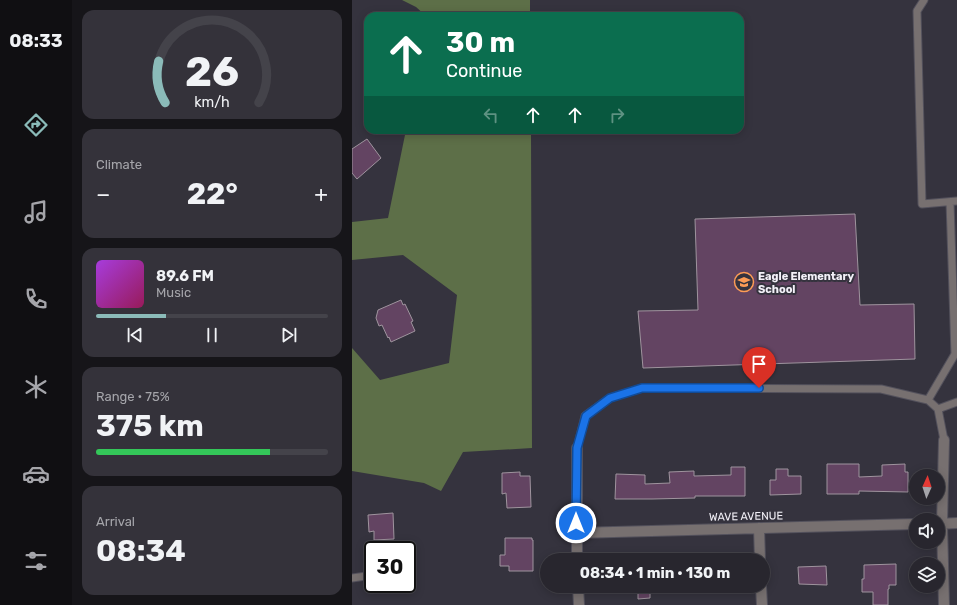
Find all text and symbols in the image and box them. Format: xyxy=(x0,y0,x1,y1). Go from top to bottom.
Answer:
text: 30 m xyxy=(446,26,515,59)
icon: ahead xyxy=(380,28,432,80)
text: 08:33 xyxy=(9,30,63,52)
text: 26 xyxy=(185,46,239,95)
text: Continue xyxy=(446,60,522,82)
text: km/h xyxy=(194,93,230,110)
icon: left xyxy=(480,104,502,126)
icon: ahead xyxy=(522,104,544,126)
icon: ahead xyxy=(564,104,586,126)
icon: right xyxy=(606,104,628,126)
icon: directions xyxy=(22,111,50,139)
text: Climate xyxy=(96,157,142,172)
text: 22° xyxy=(187,176,238,212)
text: − xyxy=(96,181,110,208)
text: + xyxy=(314,181,328,208)
icon: music xyxy=(22,198,50,226)
text: 89.6 FM xyxy=(156,267,214,285)
place label: Eagle Elementary School xyxy=(758,270,854,296)
school or university icon: Eagle Elementary School xyxy=(733,271,755,293)
icon: phone xyxy=(22,285,50,313)
text: Music xyxy=(156,285,191,300)
icon: previous xyxy=(124,324,146,346)
icon: pause xyxy=(201,324,223,346)
icon: next xyxy=(278,324,300,346)
pin xyxy=(742,347,776,388)
icon: arrive xyxy=(748,353,770,375)
icon: climate xyxy=(22,373,50,401)
text: Range · 75% xyxy=(96,389,170,404)
text: 375 km xyxy=(96,408,204,444)
icon: car xyxy=(22,460,50,488)
north arrow xyxy=(909,469,945,505)
map controls xyxy=(909,469,945,593)
position arrow xyxy=(555,502,597,544)
street label: WAVE AVENUE xyxy=(709,509,784,524)
button: sound xyxy=(909,513,945,549)
text: Arrival xyxy=(96,514,135,529)
text: 08:34 xyxy=(96,533,186,569)
speed limit sign: 30 xyxy=(364,541,416,593)
icon: filters xyxy=(22,547,50,575)
button: layers xyxy=(909,557,945,593)
text: 08:34 · 1 min · 130 m xyxy=(580,564,730,582)

